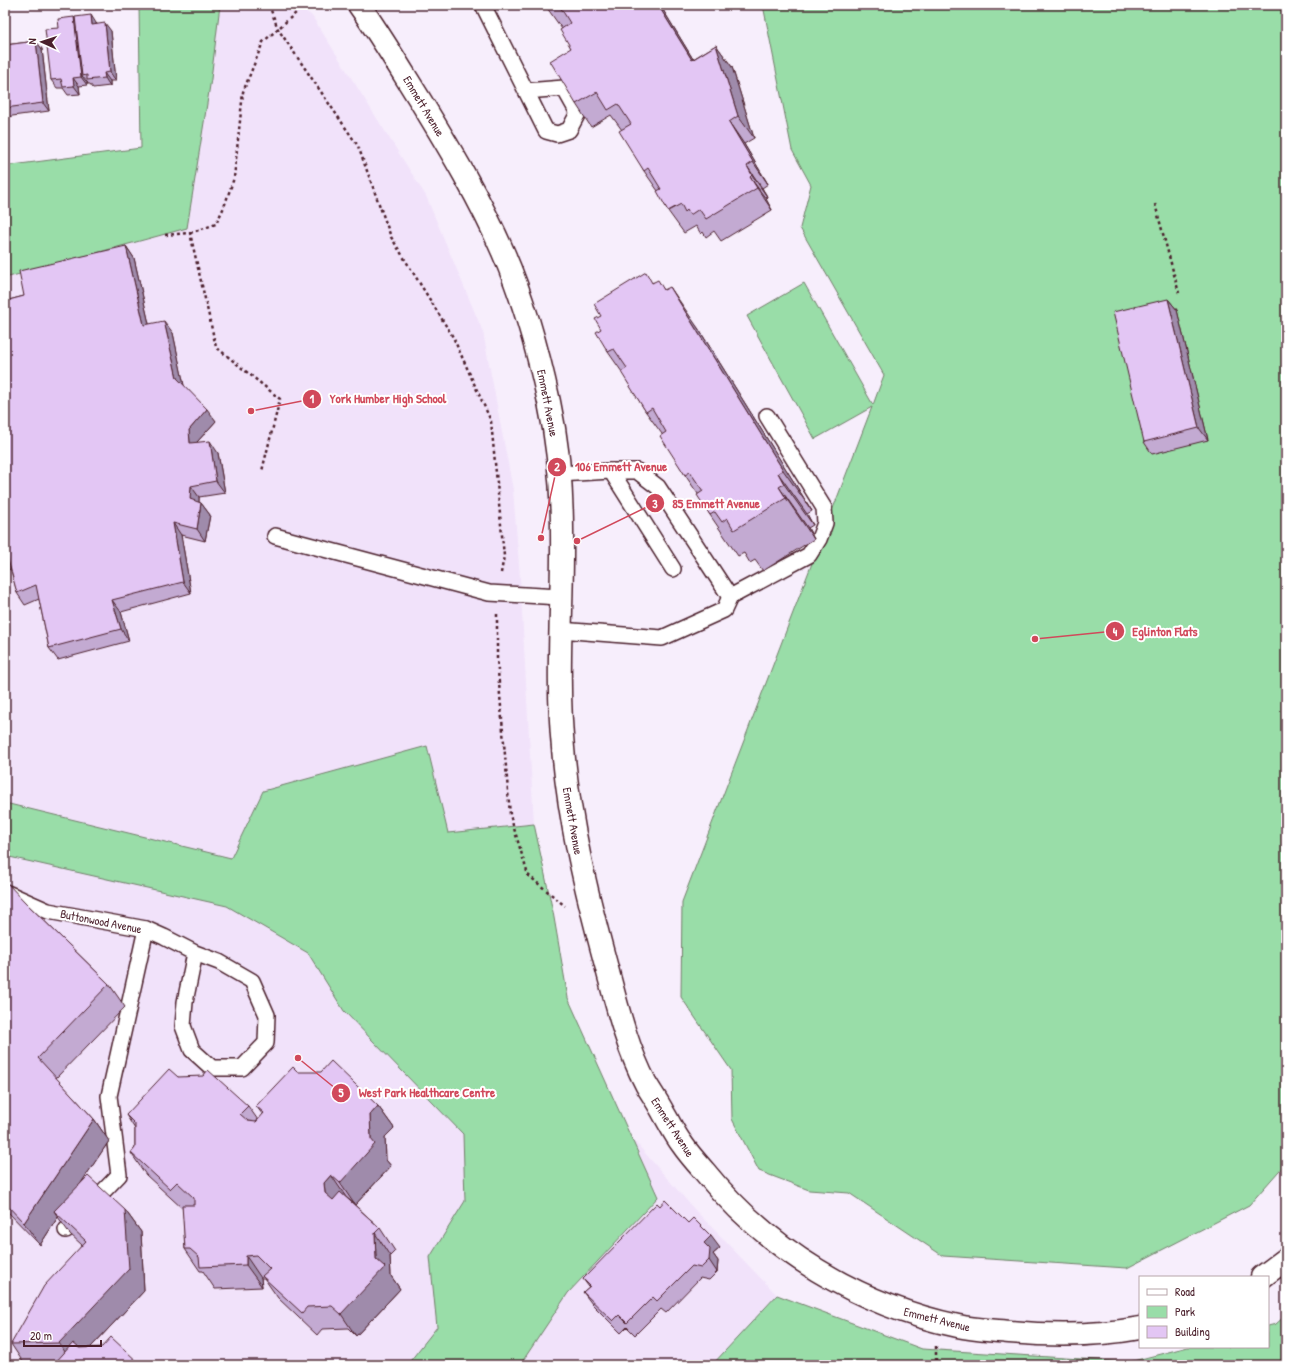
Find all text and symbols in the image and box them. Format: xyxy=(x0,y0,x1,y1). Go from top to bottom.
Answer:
north arrow xyxy=(22,22,62,62)
text: N xyxy=(25,38,39,45)
street label: Emmett Avenue xyxy=(399,73,449,140)
street label: Emmett Avenue xyxy=(533,368,563,438)
callout: York Humber High School xyxy=(302,386,455,411)
text: York Humber High School xyxy=(330,389,447,408)
text: 1 xyxy=(310,390,315,407)
callout: 106 Emmett Avenue xyxy=(547,454,675,479)
text: 106 Emmett Avenue xyxy=(575,457,668,475)
text: 2 xyxy=(554,458,560,475)
callout: 85 Emmett Avenue xyxy=(645,491,768,516)
text: 85 Emmett Avenue xyxy=(672,494,761,512)
text: 3 xyxy=(652,495,658,512)
callout: Eglinton Flats xyxy=(1105,619,1206,644)
text: Eglinton Flats xyxy=(1132,622,1198,641)
text: 4 xyxy=(1113,623,1118,640)
street label: Emmett Avenue xyxy=(559,786,587,856)
street label: Buttonwood Avenue xyxy=(59,905,143,937)
callout: West Park Healthcare Centre xyxy=(331,1080,503,1105)
text: West Park Healthcare Centre xyxy=(359,1083,496,1101)
text: 5 xyxy=(338,1084,344,1101)
street label: Emmett Avenue xyxy=(647,1094,699,1160)
legend xyxy=(1139,1276,1269,1348)
text: Road xyxy=(1175,1283,1195,1300)
street label: Emmett Avenue xyxy=(902,1303,972,1336)
text: Park xyxy=(1175,1303,1195,1320)
scale bar xyxy=(24,1322,101,1348)
text: Building xyxy=(1175,1323,1210,1340)
text: 20 m xyxy=(30,1327,52,1344)

